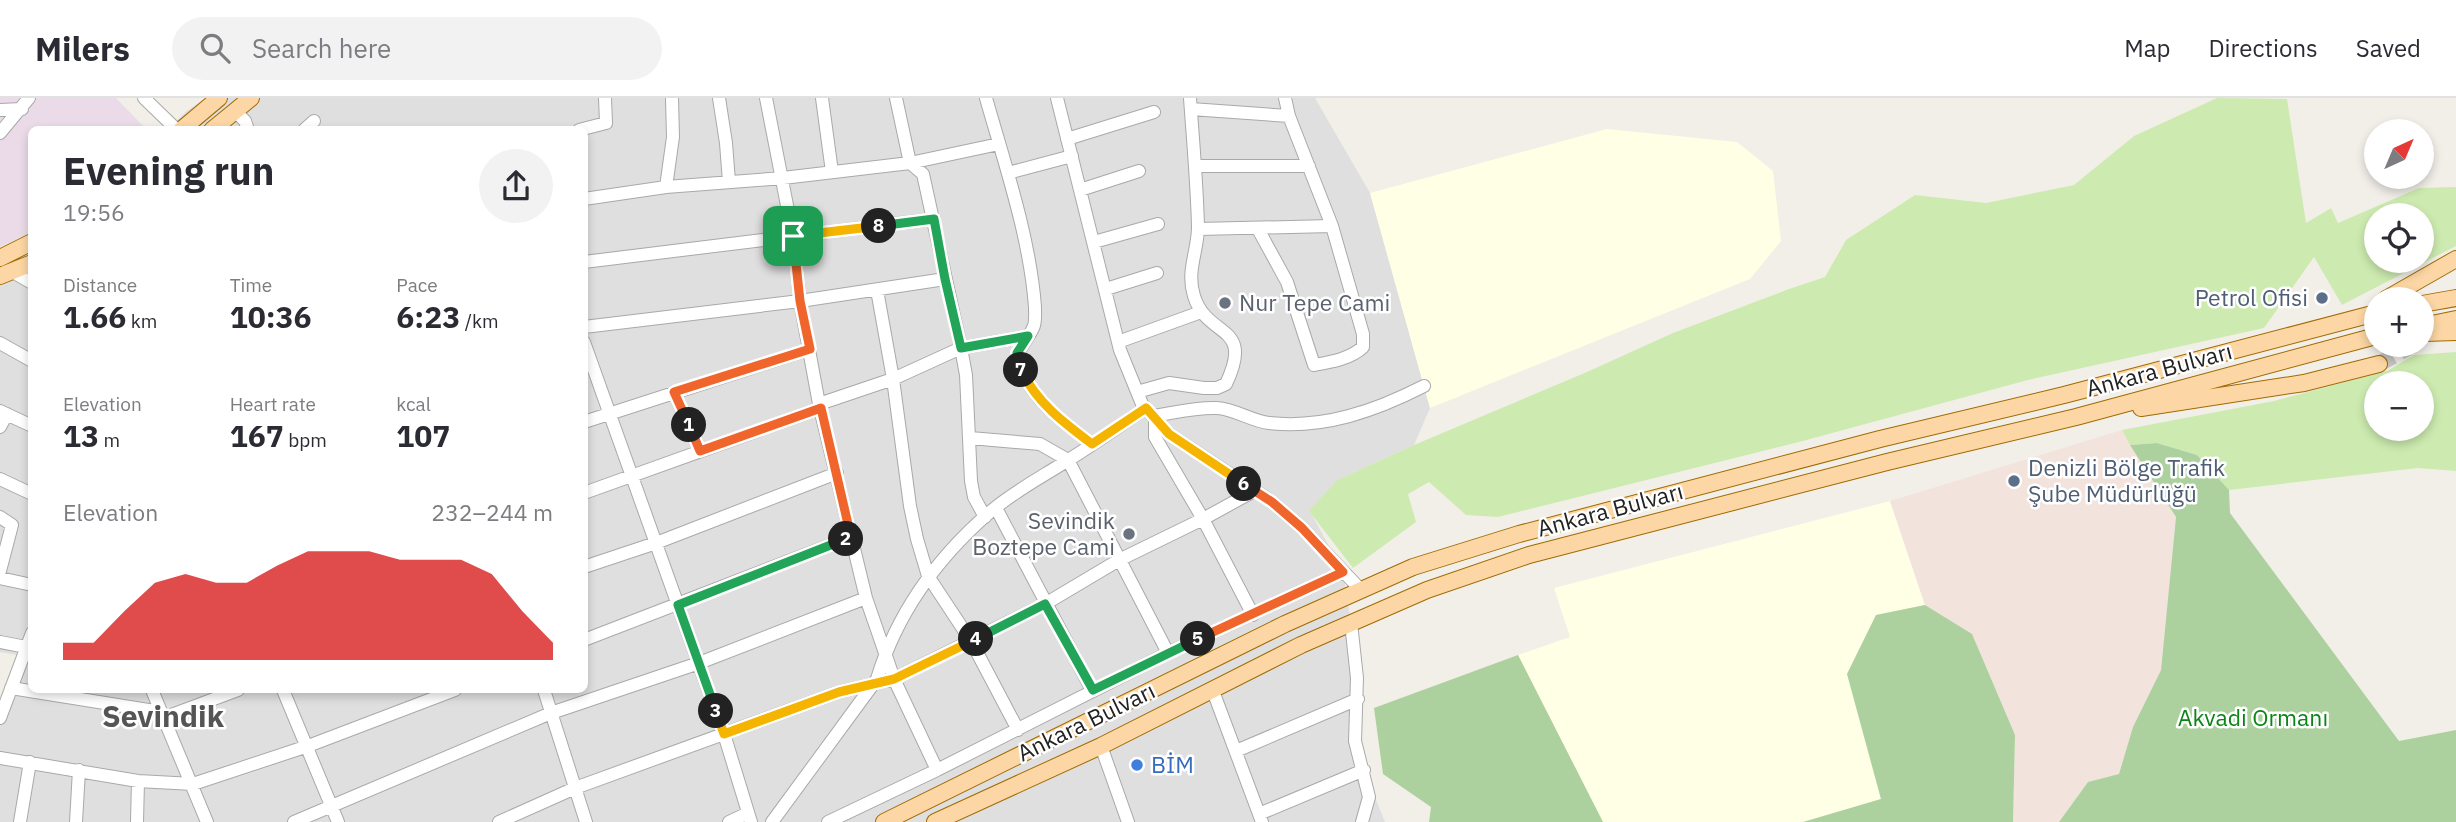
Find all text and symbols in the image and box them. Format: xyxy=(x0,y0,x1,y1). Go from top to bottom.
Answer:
search box xyxy=(172,17,662,80)
text: Milers xyxy=(35,27,130,70)
icon: search xyxy=(196,29,234,67)
text: Search here xyxy=(252,31,391,65)
text: Map xyxy=(2124,32,2170,64)
text: Directions xyxy=(2208,32,2318,64)
text: Saved xyxy=(2356,32,2421,64)
north arrow xyxy=(2364,119,2434,189)
map controls xyxy=(2364,119,2434,441)
text: Evening run xyxy=(63,146,274,195)
button: share xyxy=(479,149,553,223)
text: 19:56 xyxy=(63,197,125,227)
button: locate xyxy=(2364,203,2434,273)
pin xyxy=(763,206,823,266)
pin: 8 xyxy=(862,208,896,244)
text: 8 xyxy=(873,213,884,237)
icon: arrive xyxy=(774,217,812,255)
text: Distance xyxy=(63,273,137,297)
text: Time xyxy=(230,273,272,297)
text: Pace xyxy=(396,273,438,297)
place label: Petrol Ofisi xyxy=(2195,282,2308,312)
place label: Nur Tepe Cami xyxy=(1239,287,1390,317)
button: + xyxy=(2364,287,2434,357)
marker: Petrol Ofisi xyxy=(2314,290,2330,306)
marker: Nur Tepe Cami xyxy=(1217,295,1233,311)
text: 1.66 xyxy=(63,297,126,336)
text: 10:36 xyxy=(230,297,312,336)
text: 6:23 xyxy=(396,297,460,336)
text: km xyxy=(126,309,157,333)
text: /km xyxy=(460,309,499,333)
street label: Ankara Bulvarı xyxy=(2082,335,2235,403)
pin: 7 xyxy=(1004,352,1038,388)
text: 7 xyxy=(1015,357,1026,381)
button: − xyxy=(2364,371,2434,441)
text: Elevation xyxy=(63,392,142,416)
text: Heart rate xyxy=(230,392,316,416)
text: kcal xyxy=(396,392,431,416)
pin: 1 xyxy=(672,408,706,442)
text: 1 xyxy=(683,412,694,436)
text: 13 xyxy=(63,416,99,455)
text: 167 xyxy=(230,416,284,455)
text: 107 xyxy=(396,416,450,455)
text: m xyxy=(99,428,120,452)
text: bpm xyxy=(284,428,327,452)
place label: Denizli Bölge Trafik Şube Müdürlüğü xyxy=(2028,452,2225,508)
pin: 6 xyxy=(1226,466,1262,502)
text: 6 xyxy=(1238,471,1249,495)
marker: Denizli Bölge Trafik Şube Müdürlüğü xyxy=(2006,473,2022,489)
street label: Ankara Bulvarı xyxy=(1533,475,1686,543)
text: Elevation xyxy=(63,497,158,527)
text: 232–244 m xyxy=(431,497,553,527)
place label: Sevindik Boztepe Cami xyxy=(972,505,1115,561)
pin: 2 xyxy=(828,522,864,556)
text: 2 xyxy=(840,526,851,550)
marker: Sevindik Boztepe Cami xyxy=(1121,526,1137,542)
pin: 4 xyxy=(958,622,993,656)
pin: 5 xyxy=(1180,622,1216,656)
text: 4 xyxy=(970,626,981,650)
text: 5 xyxy=(1192,626,1203,650)
street label: Ankara Bulvarı xyxy=(1012,675,1159,767)
pin: 3 xyxy=(698,694,734,728)
district label: Sevindik xyxy=(102,696,225,735)
text: 3 xyxy=(710,698,721,722)
park label: Akvadi Ormanı xyxy=(2178,702,2328,732)
place label: BİM xyxy=(1151,749,1194,779)
marker: BİM xyxy=(1129,757,1145,773)

